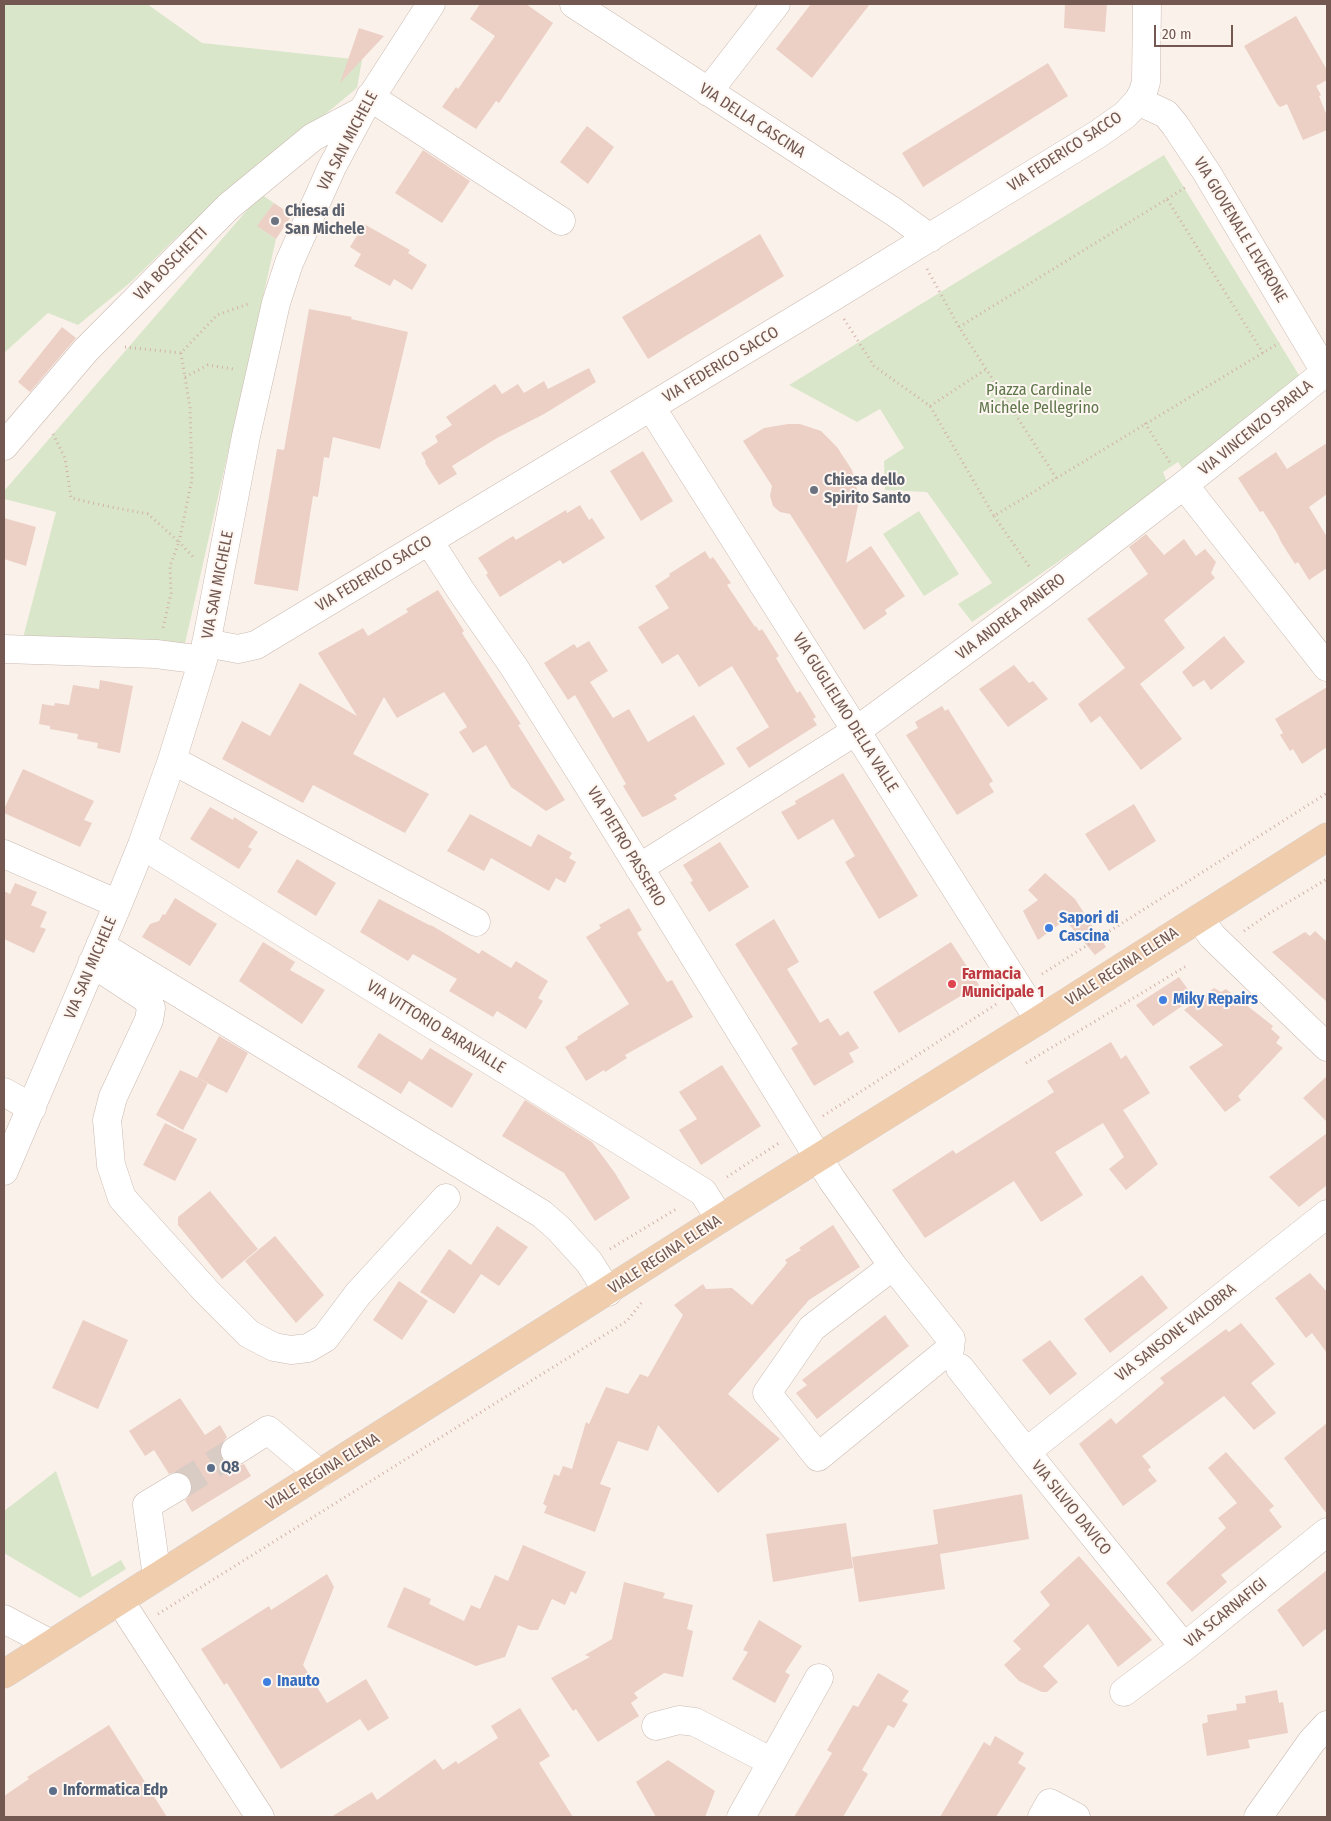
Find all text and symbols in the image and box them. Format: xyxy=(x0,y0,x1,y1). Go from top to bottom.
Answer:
scale bar xyxy=(1156,15,1235,47)
text: 20 m xyxy=(1162,25,1192,43)
street label: VIA DELLA CASCINA xyxy=(695,80,809,162)
street label: VIA SAN MICHELE xyxy=(314,88,382,194)
street label: VIA FEDERICO SACCO xyxy=(1004,108,1126,196)
street label: VIA GIOVENALE LEVERONE xyxy=(1189,154,1291,306)
place label: Chiesa di San Michele xyxy=(285,202,365,240)
marker: Chiesa di San Michele xyxy=(269,215,281,227)
street label: VIA BOSCHETTI xyxy=(130,223,212,305)
street label: VIA FEDERICO SACCO xyxy=(659,323,783,407)
street label: VIA VINCENZO SPARLA xyxy=(1195,376,1317,480)
park label: Piazza Cardinale Michele Pellegrino xyxy=(979,381,1099,419)
place label: Chiesa dello Spirito Santo xyxy=(824,471,911,509)
marker: Chiesa dello Spirito Santo xyxy=(808,484,820,496)
street label: VIA SAN MICHELE xyxy=(198,529,238,641)
street label: VIA FEDERICO SACCO xyxy=(312,532,436,616)
street label: VIA ANDREA PANERO xyxy=(953,570,1069,664)
street label: VIA GUGLIELMO DELLA VALLE xyxy=(788,630,902,796)
street label: VIA PIETRO PASSERIO xyxy=(583,784,669,910)
place label: Sapori di Cascina xyxy=(1059,909,1119,947)
street label: VIA SAN MICHELE xyxy=(61,914,121,1022)
marker: Sapori di Cascina xyxy=(1043,922,1055,934)
street label: VIALE REGINA ELENA xyxy=(1062,923,1182,1011)
place label: Farmacia Municipale 1 xyxy=(962,965,1044,1003)
street label: VIA VITTORIO BARAVALLE xyxy=(363,976,509,1078)
marker: Farmacia Municipale 1 xyxy=(946,978,958,990)
place label: Miky Repairs xyxy=(1173,990,1258,1010)
marker: Miky Repairs xyxy=(1157,994,1169,1006)
street label: VIALE REGINA ELENA xyxy=(605,1211,725,1299)
street label: VIA SANSONE VALOBRA xyxy=(1112,1280,1240,1386)
street label: VIALE REGINA ELENA xyxy=(263,1429,383,1515)
street label: VIA SILVIO DAVICO xyxy=(1027,1457,1115,1559)
place label: Q8 xyxy=(221,1458,240,1478)
marker: Q8 xyxy=(205,1462,217,1474)
street label: VIA SCARNAFIGI xyxy=(1181,1574,1271,1652)
place label: Inauto xyxy=(277,1672,320,1692)
marker: Inauto xyxy=(261,1676,273,1688)
place label: Informatica Edp xyxy=(63,1781,168,1801)
marker: Informatica Edp xyxy=(47,1785,59,1797)

